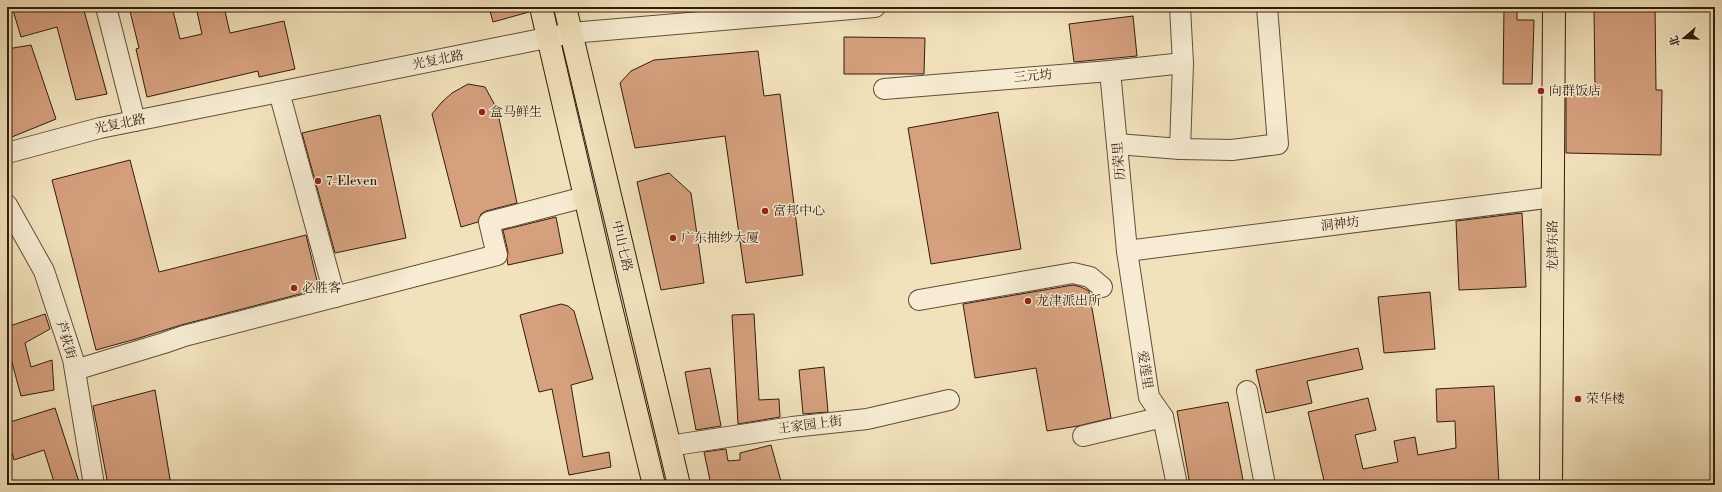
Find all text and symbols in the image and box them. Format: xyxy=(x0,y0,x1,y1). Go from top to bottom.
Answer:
north arrow xyxy=(1664,18,1704,58)
text: 北 xyxy=(1667,33,1684,48)
street label: 光复北路 xyxy=(411,47,465,73)
street label: 三元坊 xyxy=(1013,66,1053,86)
place label: 向群饭店 xyxy=(1549,83,1601,99)
marker: 向群饭店 xyxy=(1536,86,1546,96)
place label: 盒马鲜生 xyxy=(490,104,542,120)
marker: 盒马鲜生 xyxy=(477,107,487,117)
street label: 光复北路 xyxy=(93,111,147,137)
street label: 历荣里 xyxy=(1109,141,1129,181)
place label: 7-Eleven xyxy=(326,173,377,189)
marker: 7-Eleven xyxy=(313,176,323,186)
place label: 富邦中心 xyxy=(773,203,825,219)
marker: 富邦中心 xyxy=(760,206,770,216)
street label: 洞神坊 xyxy=(1320,214,1360,234)
street label: 中山七路 xyxy=(608,219,636,273)
street label: 龙津东路 xyxy=(1545,220,1561,272)
place label: 广东抽纱大厦 xyxy=(681,230,759,246)
marker: 广东抽纱大厦 xyxy=(668,233,678,243)
place label: 必胜客 xyxy=(302,280,341,296)
marker: 必胜客 xyxy=(289,283,299,293)
place label: 龙津派出所 xyxy=(1036,293,1101,309)
marker: 龙津派出所 xyxy=(1023,296,1033,306)
street label: 芦荻街 xyxy=(53,319,79,361)
street label: 爱莲里 xyxy=(1134,349,1156,391)
place label: 荣华楼 xyxy=(1586,391,1625,407)
marker: 荣华楼 xyxy=(1573,394,1583,404)
street label: 王家园上街 xyxy=(777,413,843,437)

